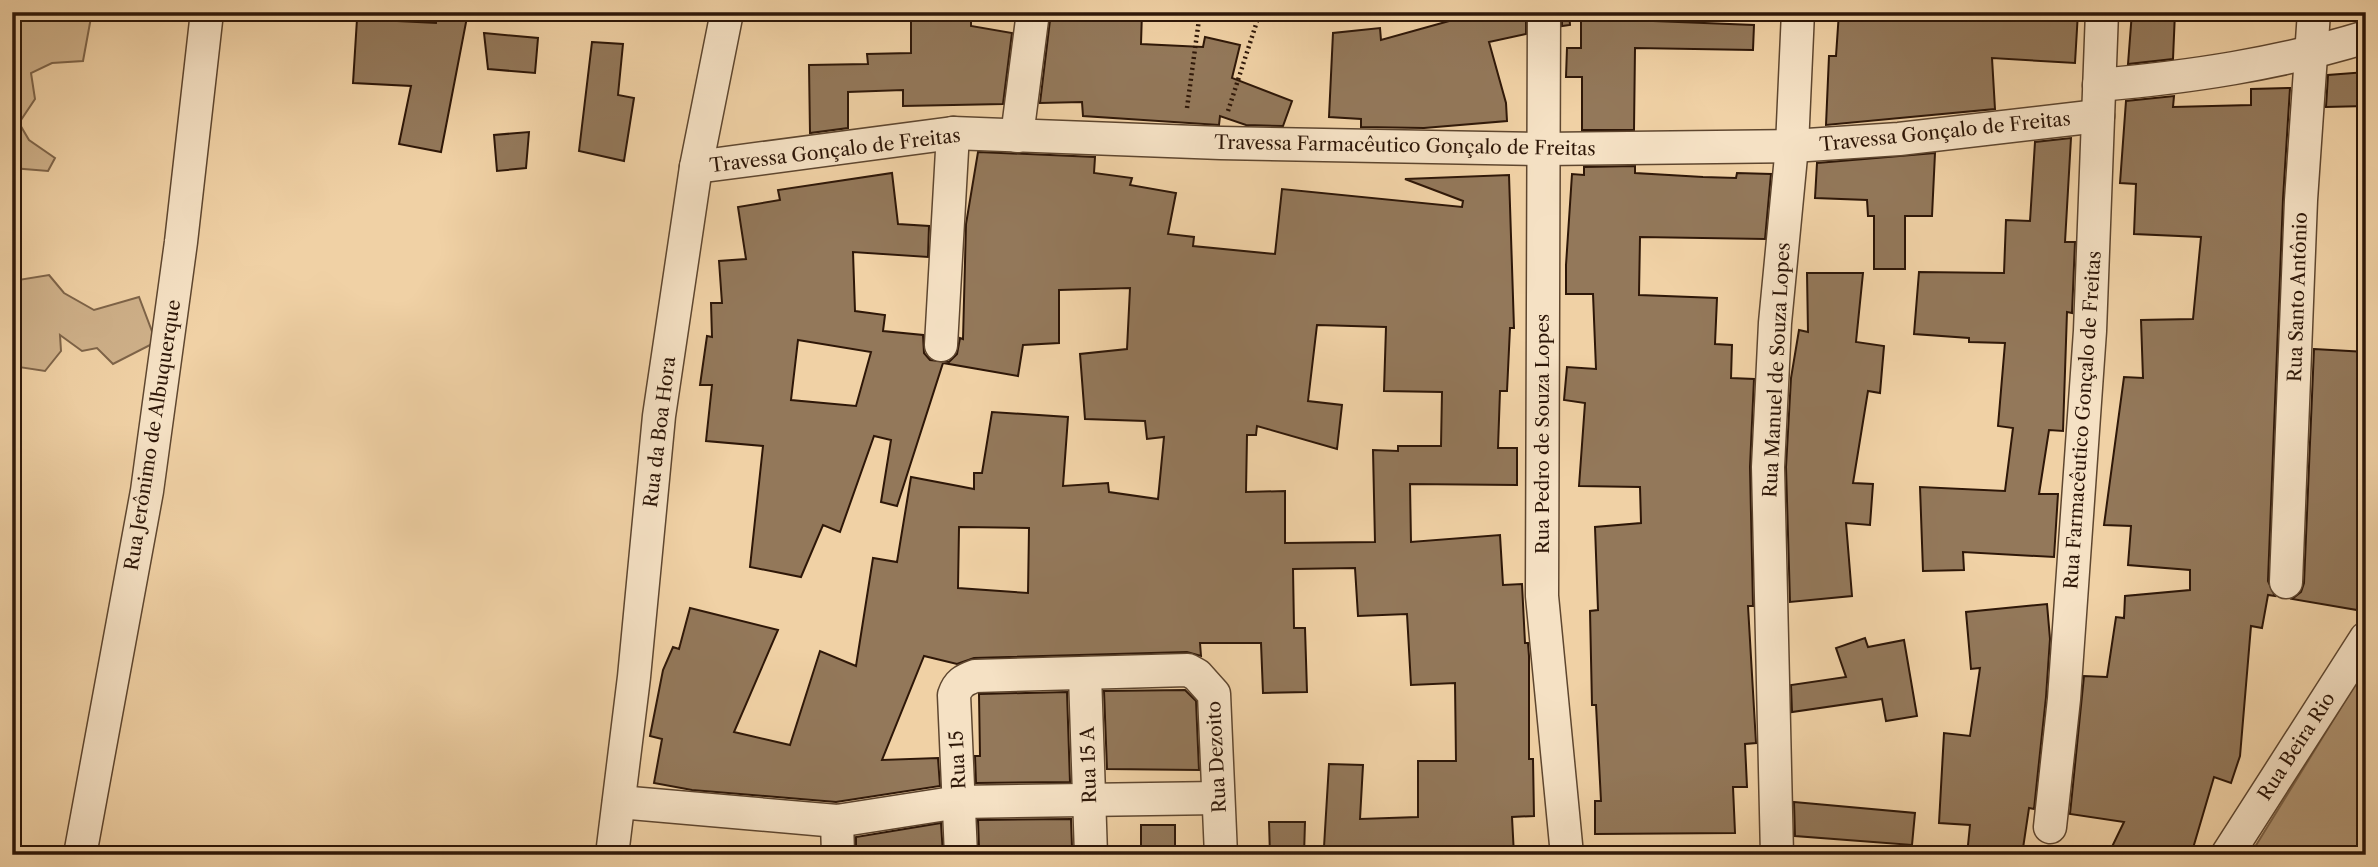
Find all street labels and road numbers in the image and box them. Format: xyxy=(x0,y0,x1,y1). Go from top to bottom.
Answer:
street label: Travessa Gonçalo de Freitas xyxy=(1818,107,2072,156)
street label: Travessa Gonçalo de Freitas xyxy=(708,124,962,177)
street label: Travessa Farmacêutico Gonçalo de Freitas xyxy=(1214,131,1596,160)
street label: Rua Santo Antônio xyxy=(2283,212,2312,382)
street label: Rua Manuel de Souza Lopes xyxy=(1758,242,1795,498)
street label: Rua Farmacêutico Gonçalo de Freitas xyxy=(2059,250,2106,590)
street label: Rua Jerônimo de Albuquerque xyxy=(120,298,185,572)
street label: Rua Pedro de Souza Lopes xyxy=(1531,314,1554,554)
street label: Rua da Boa Hora xyxy=(639,355,680,509)
street label: Rua Beira Rio xyxy=(2253,688,2340,805)
street label: Rua Dezoito xyxy=(1202,700,1231,814)
street label: Rua 15 A xyxy=(1076,725,1101,804)
street label: Rua 15 xyxy=(944,730,971,790)

